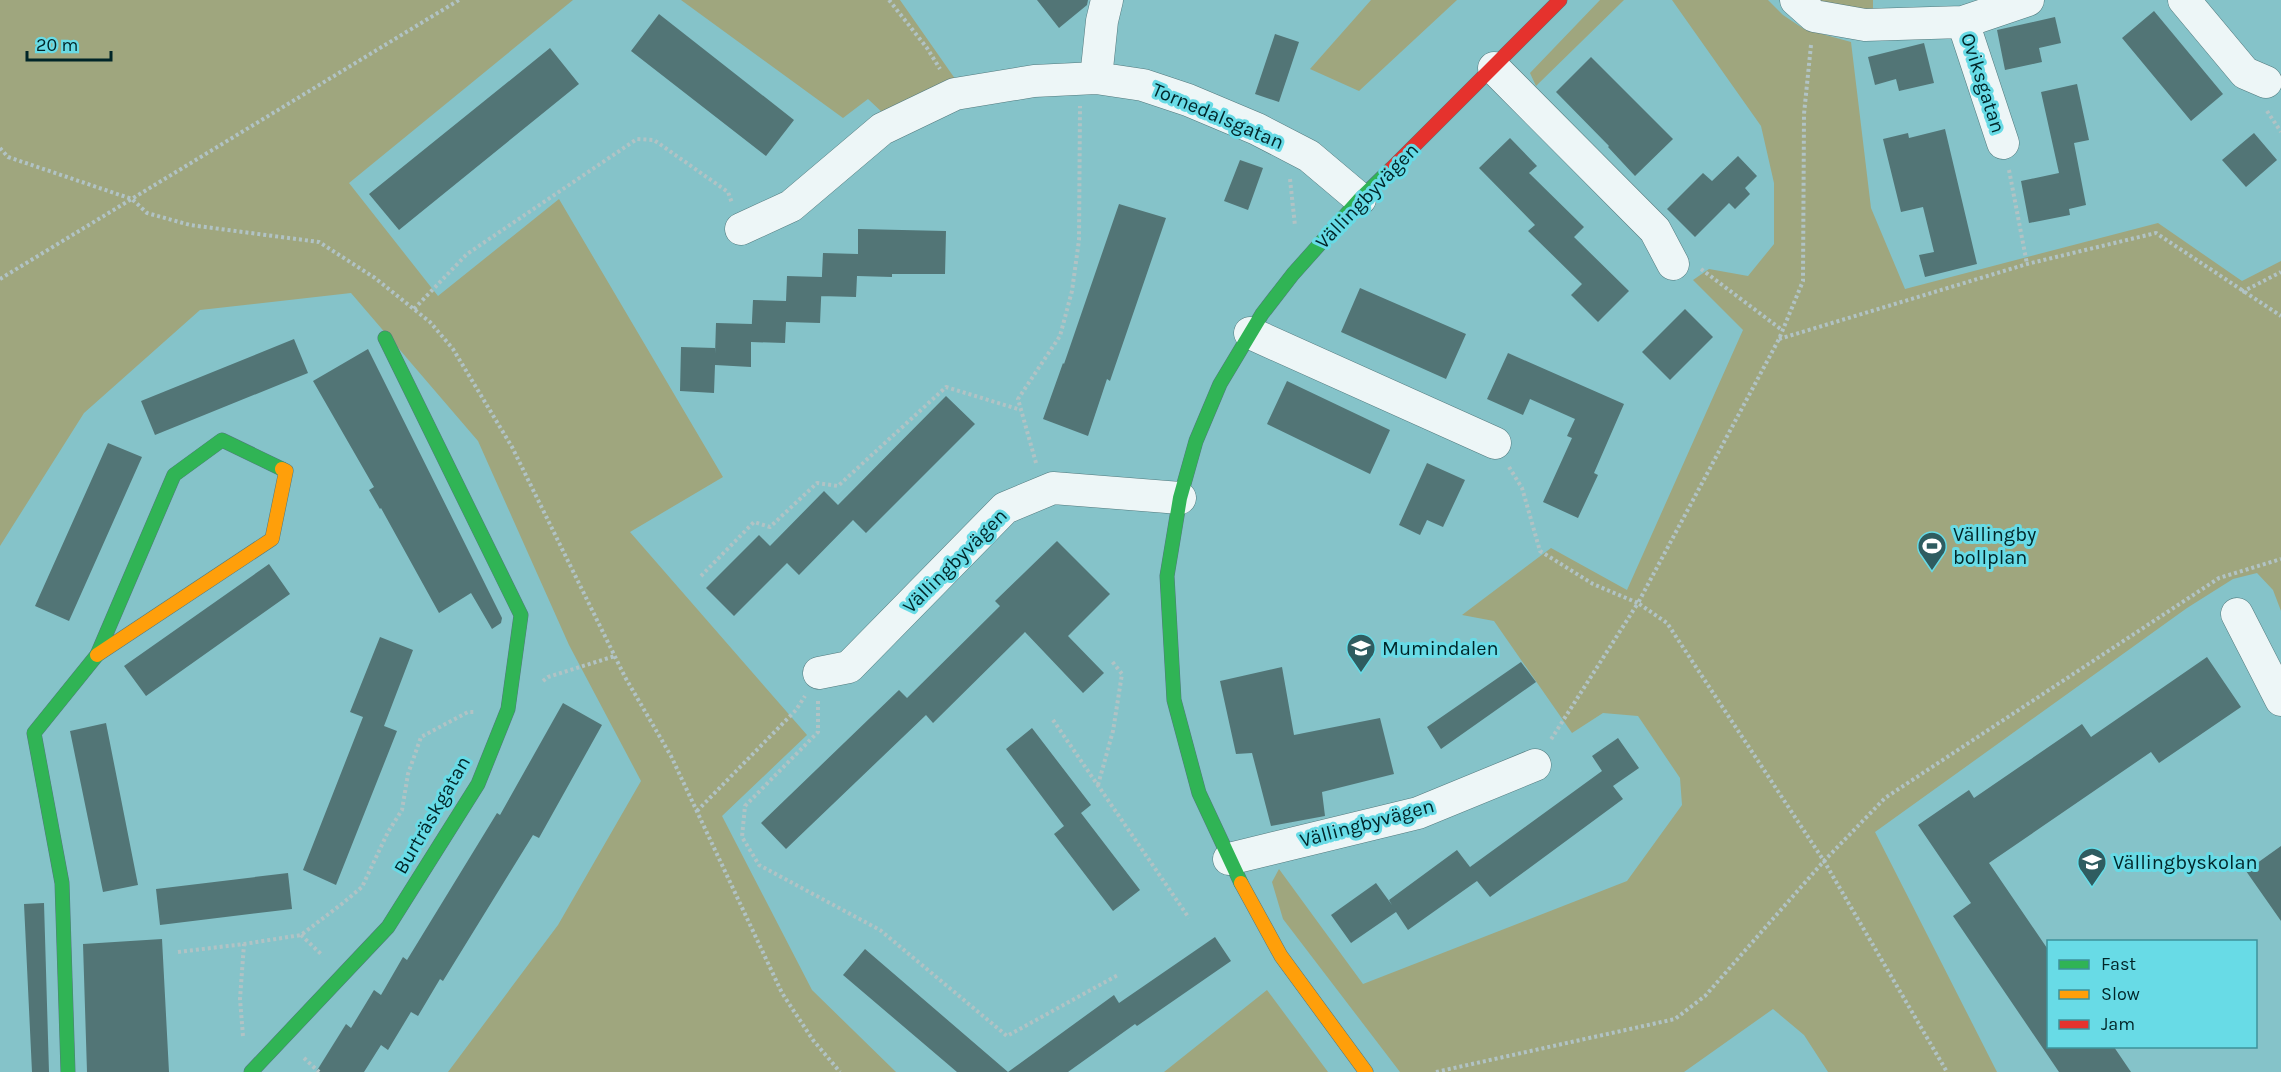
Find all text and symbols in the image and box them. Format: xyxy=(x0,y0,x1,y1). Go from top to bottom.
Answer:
scale bar xyxy=(27,24,111,62)
street label: Oviksgatan xyxy=(1956,30,2010,136)
text: 20 m xyxy=(36,34,78,56)
street label: Tornedalsgatan xyxy=(1149,78,1287,154)
street label: Vällingbyvägen xyxy=(1311,138,1423,254)
street label: Vällingbyvägen xyxy=(898,504,1012,618)
place label: Vällingby bollplan xyxy=(1953,523,2036,569)
sports icon: Vällingby bollplan xyxy=(1916,530,1948,572)
school or university icon: Mumindalen xyxy=(1345,632,1377,674)
place label: Mumindalen xyxy=(1382,637,1499,660)
street label: Burträskgatan xyxy=(389,752,475,878)
street label: Vällingbyvägen xyxy=(1297,794,1437,852)
school or university icon: Vällingbyskolan xyxy=(2076,846,2108,888)
place label: Vällingbyskolan xyxy=(2113,851,2258,874)
legend xyxy=(2047,940,2257,1048)
text: Fast xyxy=(2101,953,2136,975)
text: Slow xyxy=(2101,983,2140,1005)
text: Jam xyxy=(2101,1013,2135,1035)

